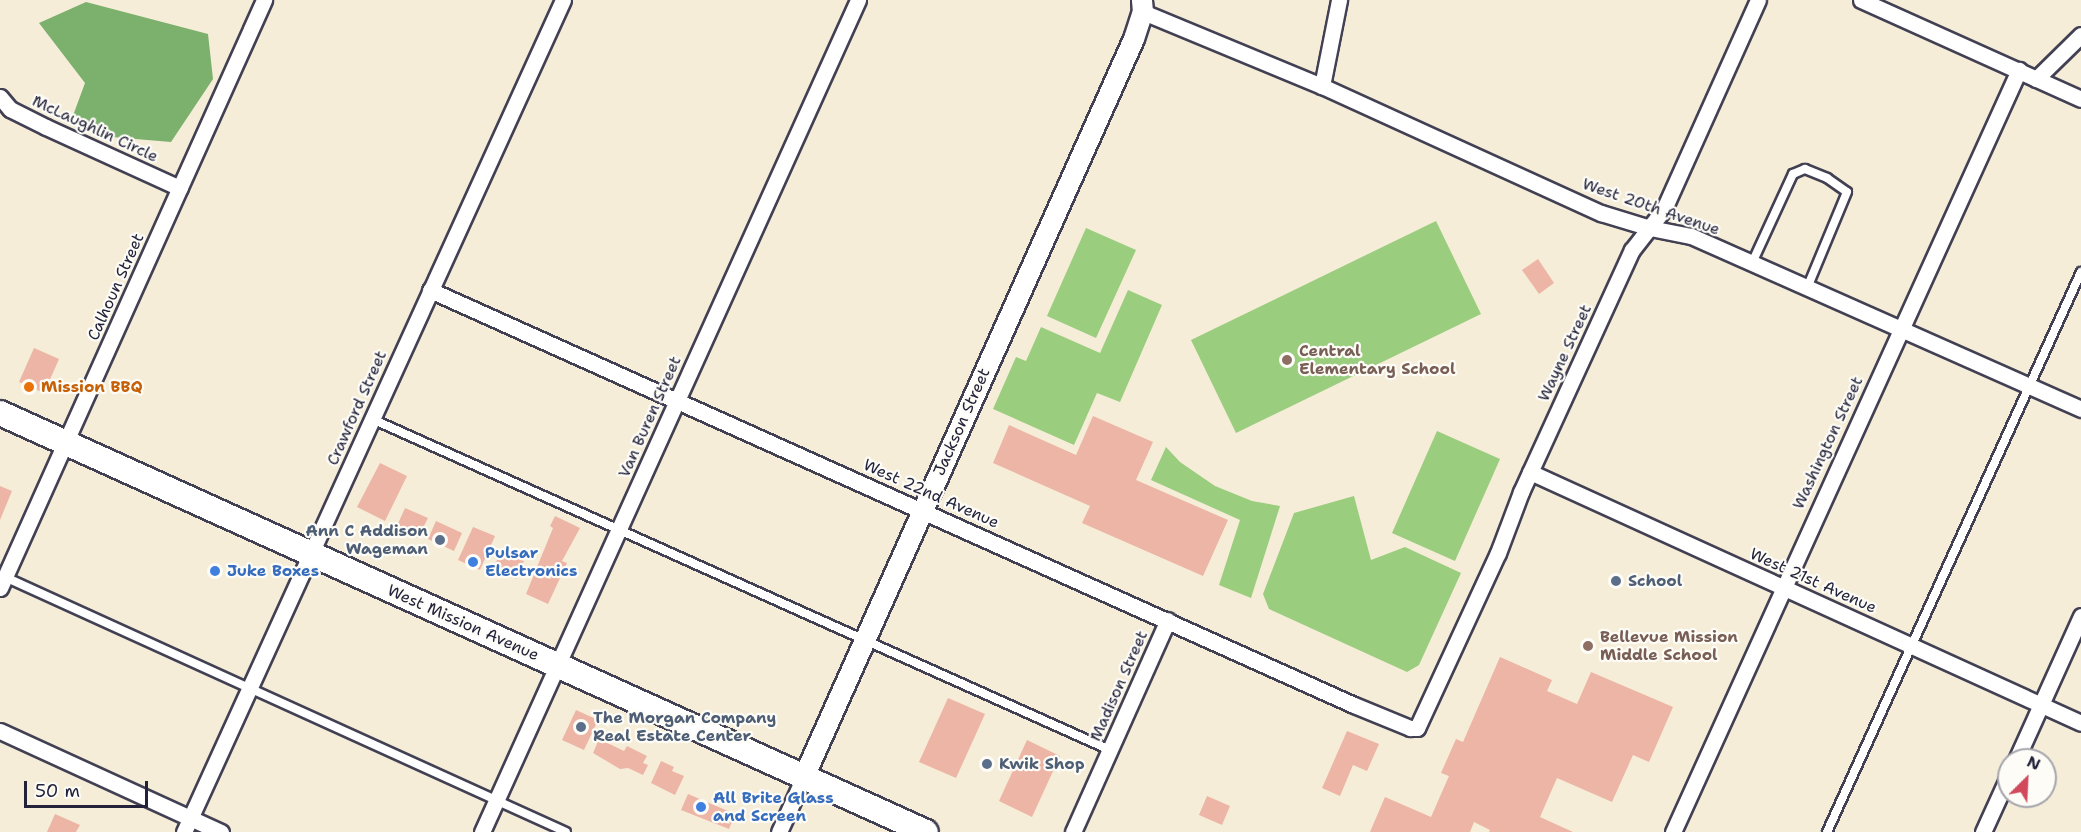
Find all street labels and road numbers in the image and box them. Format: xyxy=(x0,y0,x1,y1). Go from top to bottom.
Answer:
street label: McLaughlin Circle xyxy=(29,91,161,167)
street label: West 20th Avenue xyxy=(1580,174,1722,240)
street label: Calhoun Street xyxy=(84,230,148,344)
street label: Wayne Street xyxy=(1534,301,1596,405)
street label: Crawford Street xyxy=(323,348,391,468)
street label: Van Buren Street xyxy=(615,353,685,481)
street label: Jackson Street xyxy=(930,365,994,479)
street label: Washington Street xyxy=(1789,374,1867,512)
street label: West 22nd Avenue xyxy=(860,455,1002,533)
street label: West 21st Avenue xyxy=(1747,544,1879,618)
street label: West Mission Avenue xyxy=(384,581,542,665)
street label: Madison Street xyxy=(1086,628,1152,744)

